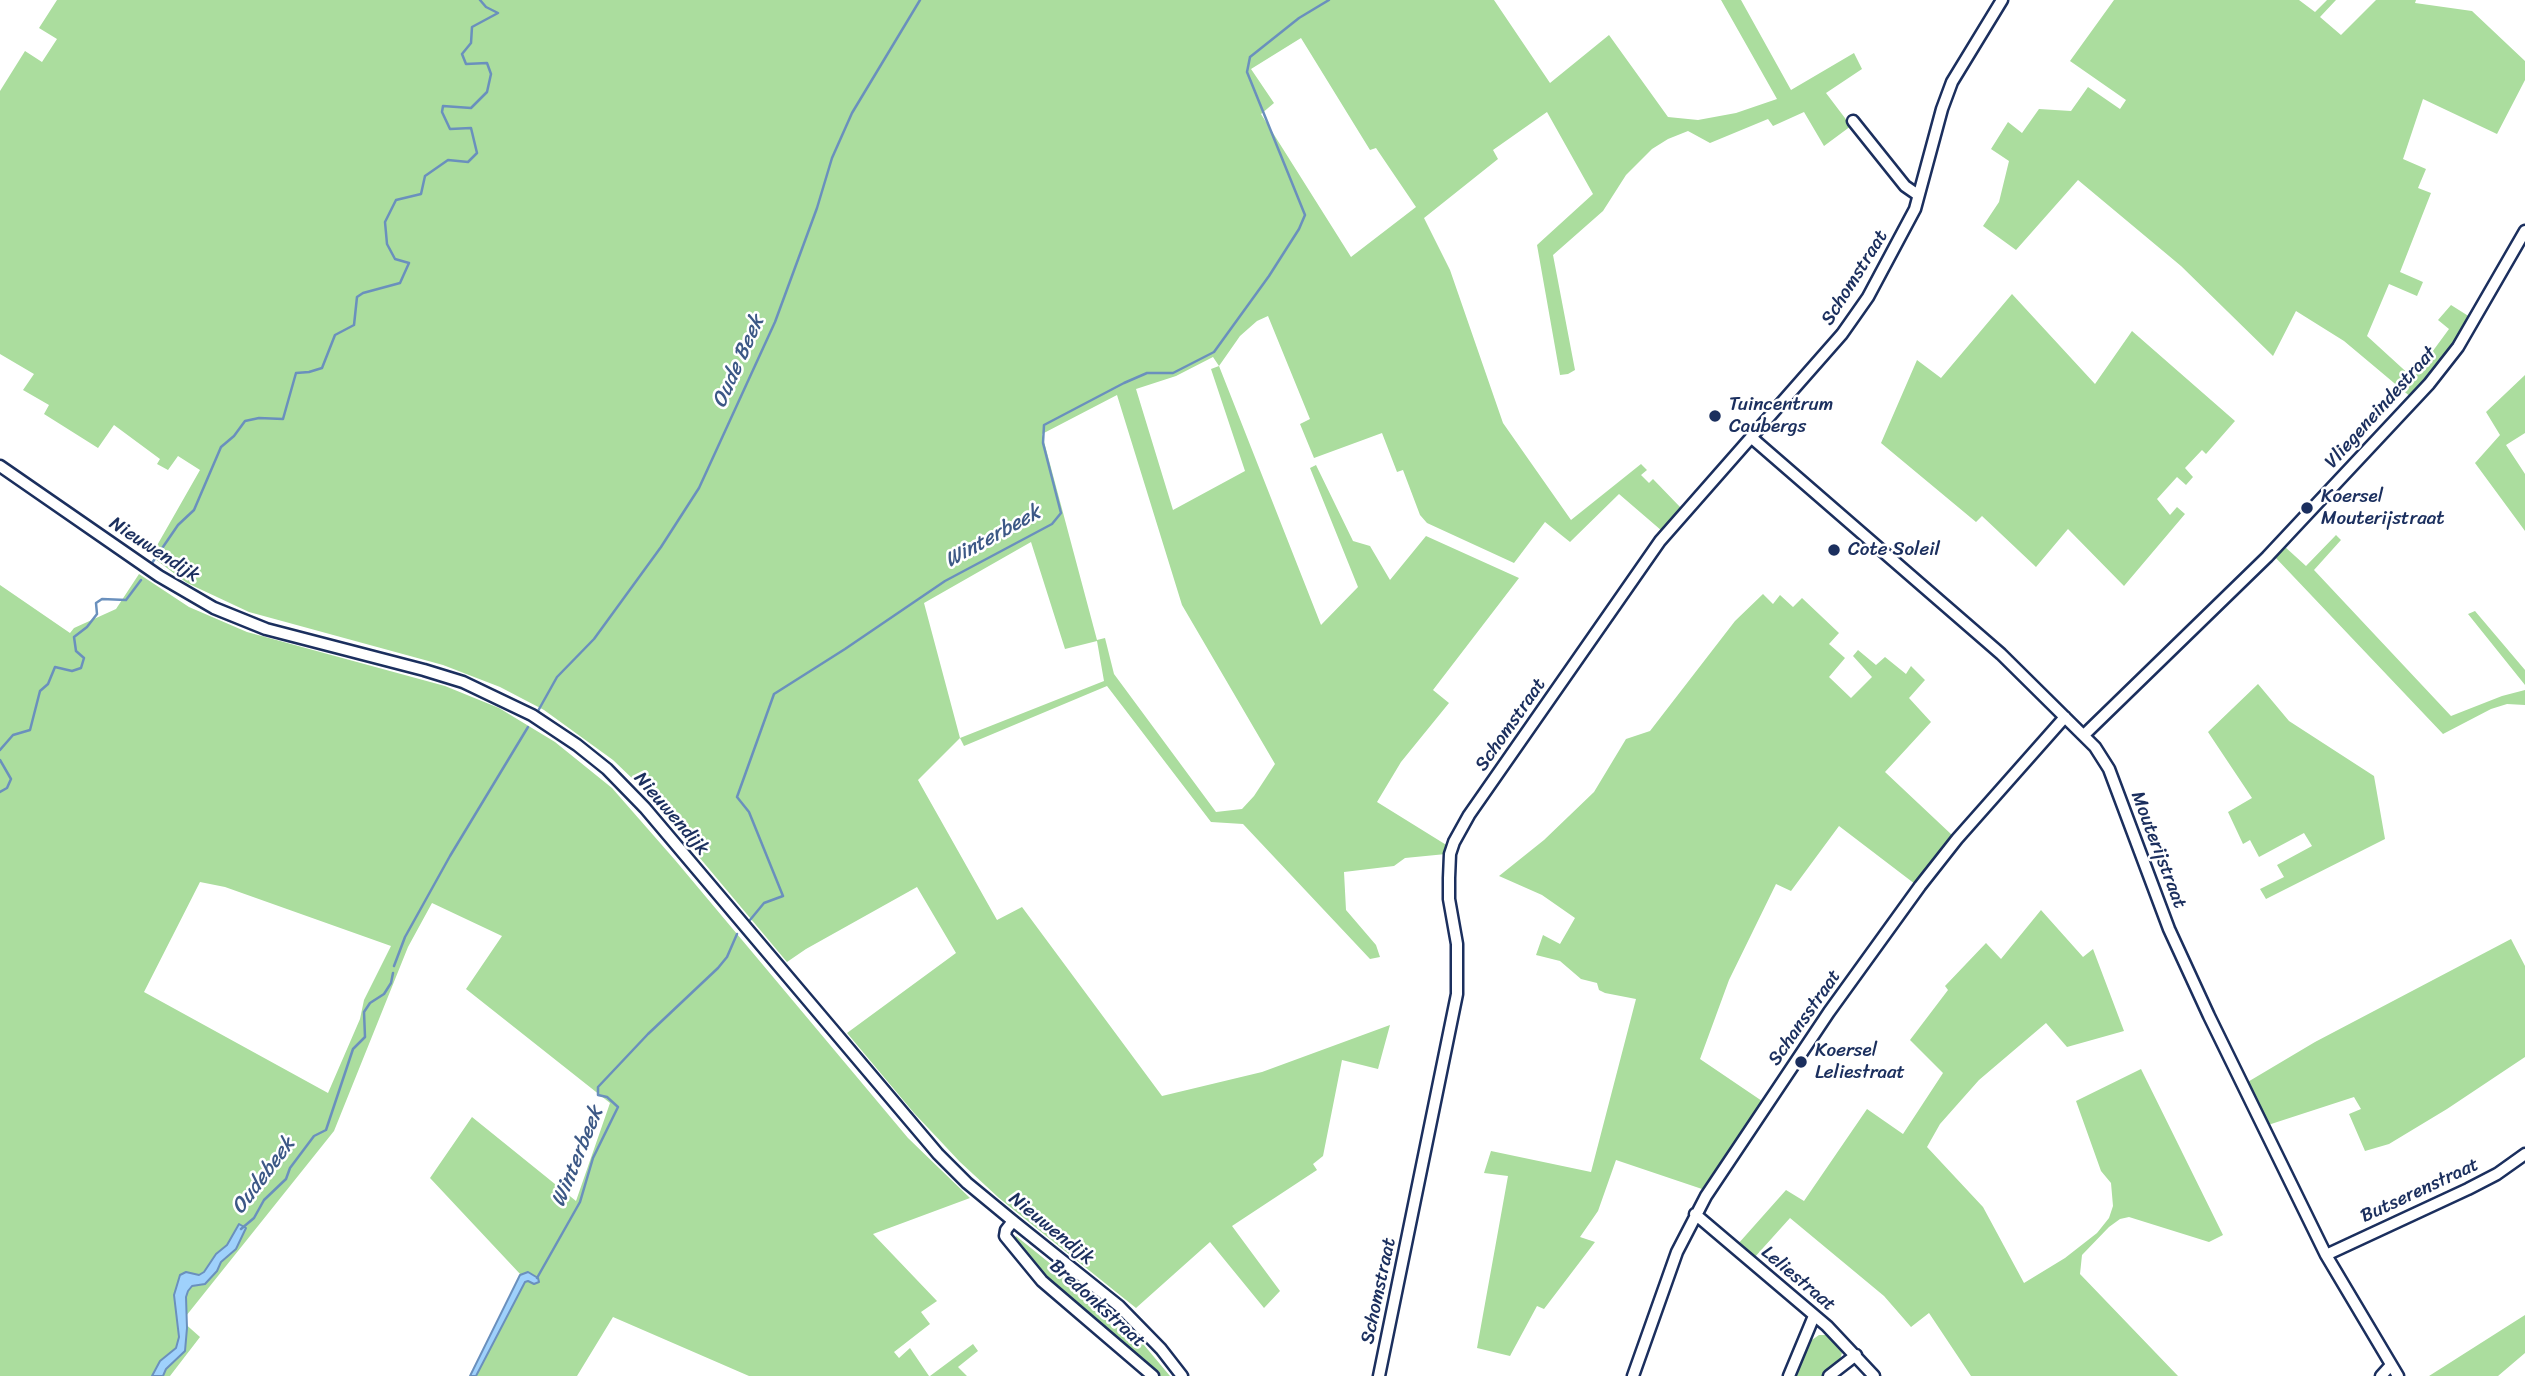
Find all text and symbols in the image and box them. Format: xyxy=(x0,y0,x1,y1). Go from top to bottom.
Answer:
street label: Schomstraat xyxy=(1817,226,1893,330)
water label: Oude Beek xyxy=(708,312,770,412)
street label: Vliegeneindestraat xyxy=(2320,342,2442,474)
place label: Tuincentrum Caubergs xyxy=(1729,394,1833,438)
marker: Tuincentrum Caubergs xyxy=(1707,408,1723,424)
place label: Koersel Mouterijstraat xyxy=(2321,486,2445,530)
water label: Winterbeek xyxy=(941,500,1045,574)
marker: Koersel Mouterijstraat xyxy=(2299,500,2315,516)
street label: Nieuwendijk xyxy=(105,512,203,588)
place label: Cote Soleil xyxy=(1848,539,1940,561)
marker: Cote Soleil xyxy=(1826,542,1842,558)
street label: Schomstraat xyxy=(1471,674,1551,776)
street label: Nieuwendijk xyxy=(629,768,713,860)
street label: Mouterijstraat xyxy=(2125,788,2191,912)
street label: Schansstraat xyxy=(1764,966,1846,1070)
place label: Koersel Leliestraat xyxy=(1815,1040,1905,1084)
marker: Koersel Leliestraat xyxy=(1793,1054,1809,1070)
water label: Winterbeek xyxy=(547,1103,609,1211)
water label: Oudebeek xyxy=(227,1132,301,1220)
street label: Butserenstraat xyxy=(2357,1154,2483,1228)
street label: Nieuwendijk xyxy=(1004,1188,1098,1270)
street label: Schomstraat xyxy=(1357,1236,1401,1346)
street label: Leliestraat xyxy=(1756,1241,1840,1317)
street label: Bredonkstraat xyxy=(1044,1255,1150,1353)

